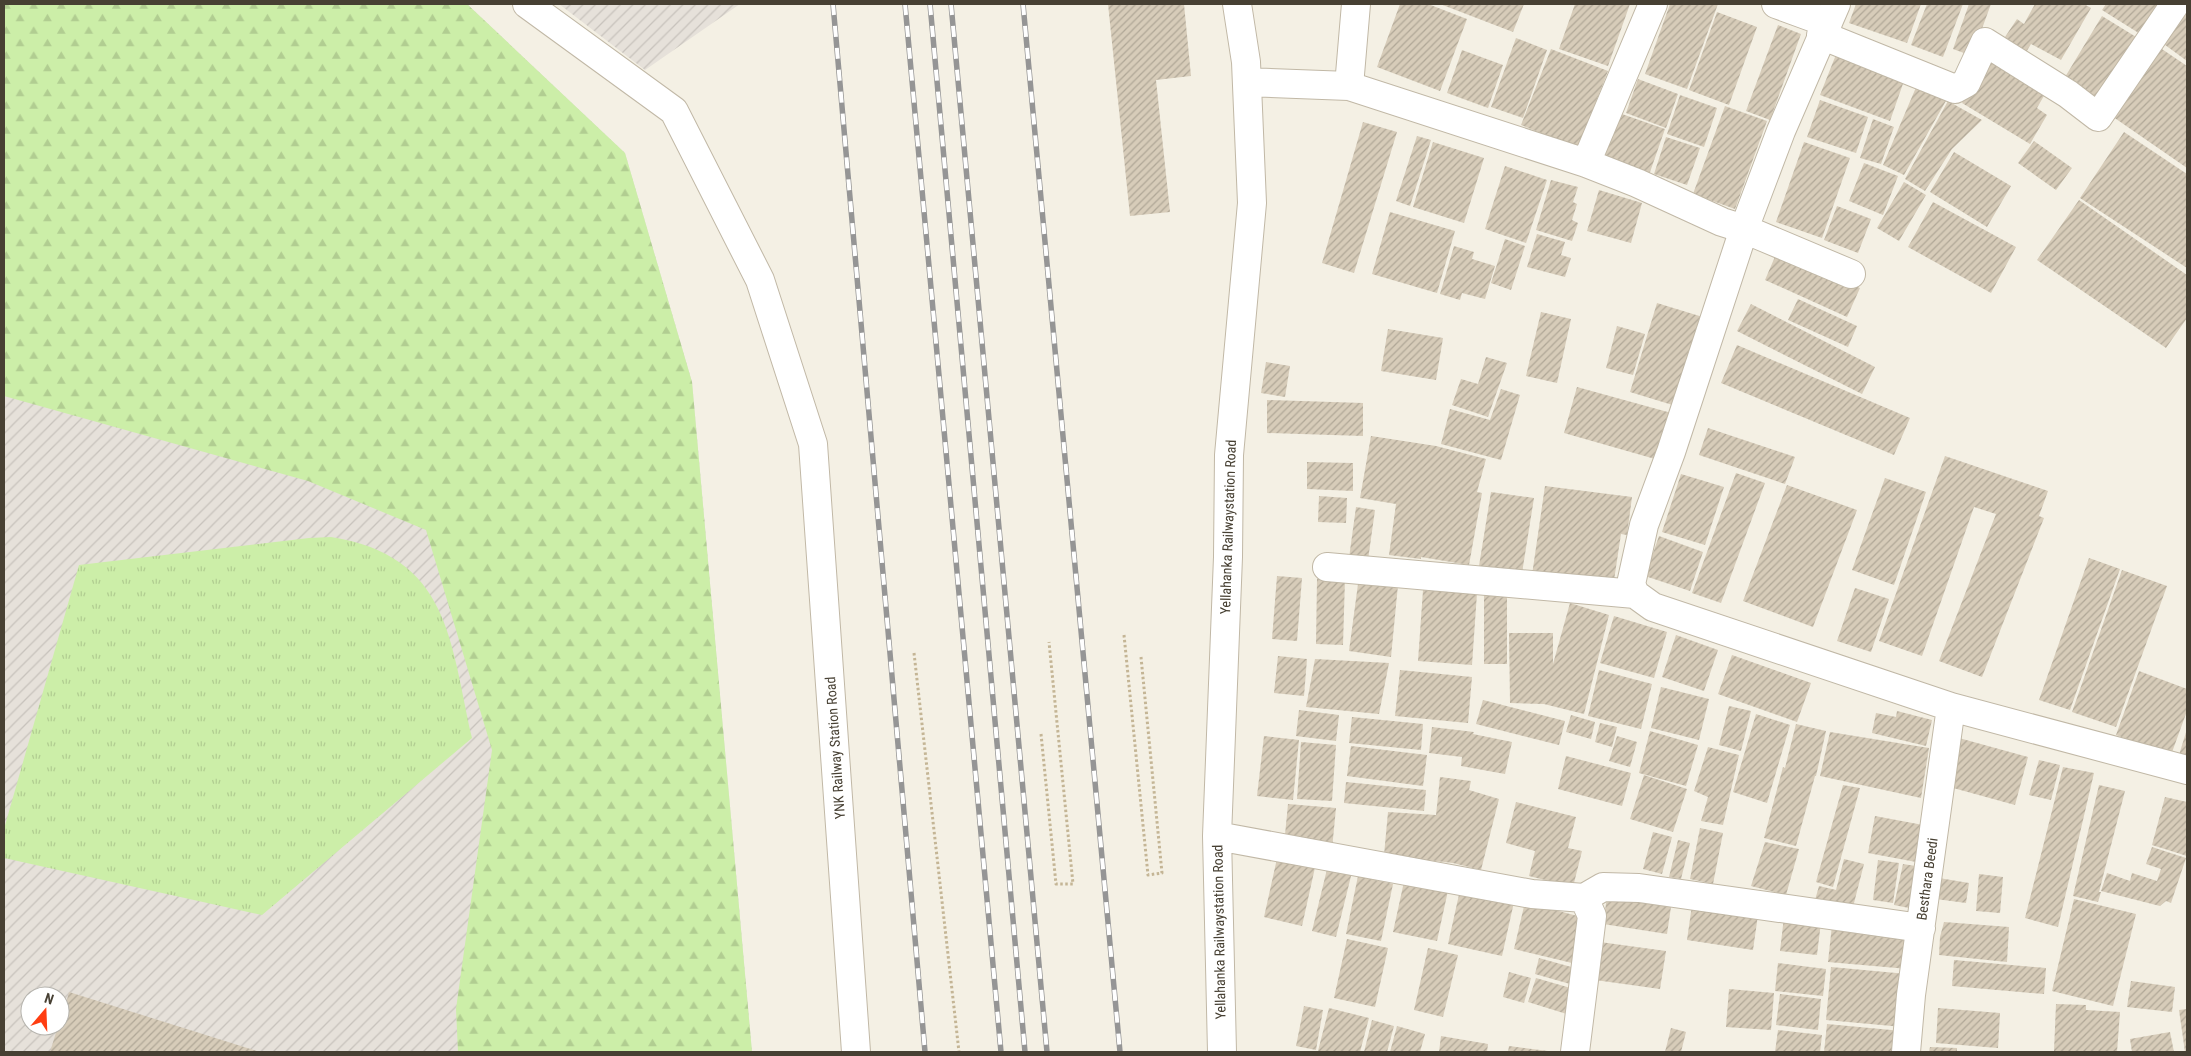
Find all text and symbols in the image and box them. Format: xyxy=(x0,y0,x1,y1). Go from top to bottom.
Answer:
street label: Yellahanka Railwaystation Road xyxy=(1217,439,1239,615)
street label: YNK Railway Station Road xyxy=(822,676,848,820)
street label: Besthara Beedi xyxy=(1913,837,1941,921)
street label: Yellahanka Railwaystation Road xyxy=(1209,844,1229,1020)
north arrow xyxy=(20,986,70,1036)
text: N xyxy=(43,990,56,1008)

